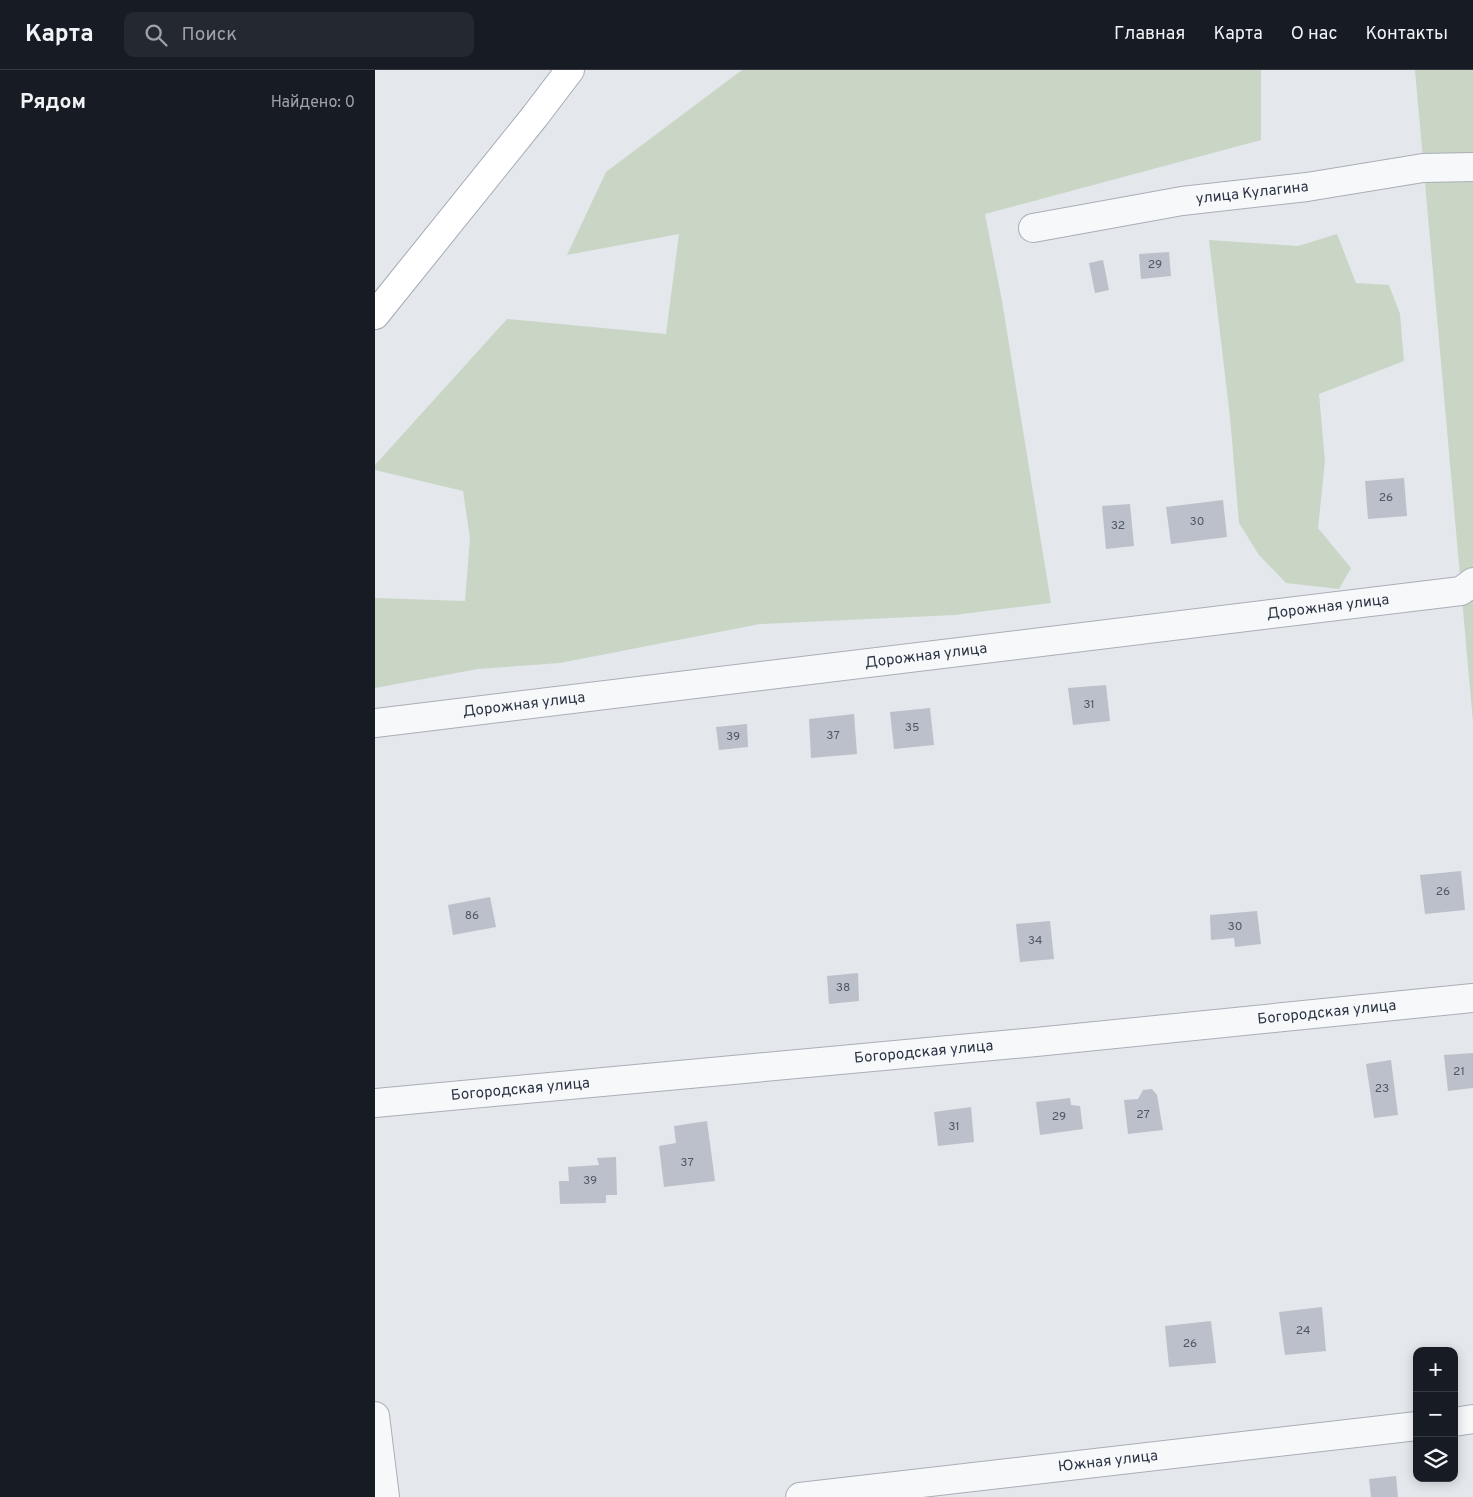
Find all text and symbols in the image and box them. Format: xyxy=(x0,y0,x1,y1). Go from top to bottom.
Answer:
search box xyxy=(124,12,474,57)
text: Карта xyxy=(25,20,94,50)
icon: search xyxy=(142,21,170,49)
text: Поиск xyxy=(182,23,237,47)
text: Главная xyxy=(1114,23,1185,46)
text: Карта xyxy=(1213,23,1263,46)
text: О нас xyxy=(1291,23,1337,46)
text: Контакты xyxy=(1365,23,1448,46)
text: Рядом xyxy=(20,89,86,116)
text: Найдено: 0 xyxy=(271,93,355,113)
street label: улица Кулагина xyxy=(1195,177,1309,209)
house number: 29 xyxy=(1148,257,1162,273)
house number: 26 xyxy=(1379,490,1393,506)
house number: 30 xyxy=(1190,514,1204,530)
house number: 32 xyxy=(1111,518,1125,534)
street label: Дорожная улица xyxy=(1266,590,1390,624)
street label: Дорожная улица xyxy=(864,639,988,673)
street label: Дорожная улица xyxy=(462,688,586,722)
house number: 31 xyxy=(1083,697,1095,713)
house number: 35 xyxy=(905,720,919,736)
house number: 37 xyxy=(826,728,840,744)
house number: 39 xyxy=(726,729,740,745)
house number: 26 xyxy=(1436,884,1450,900)
house number: 86 xyxy=(465,908,479,924)
house number: 30 xyxy=(1228,919,1242,935)
house number: 34 xyxy=(1028,933,1042,949)
house number: 38 xyxy=(836,980,850,996)
street label: Богородская улица xyxy=(1256,996,1397,1029)
street label: Богородская улица xyxy=(853,1036,994,1068)
house number: 21 xyxy=(1453,1064,1465,1080)
street label: Богородская улица xyxy=(450,1074,591,1105)
house number: 23 xyxy=(1375,1081,1389,1097)
house number: 27 xyxy=(1136,1107,1150,1123)
house number: 29 xyxy=(1052,1109,1066,1125)
house number: 31 xyxy=(948,1119,960,1135)
house number: 37 xyxy=(680,1155,694,1171)
house number: 39 xyxy=(583,1173,597,1189)
house number: 24 xyxy=(1296,1323,1310,1339)
house number: 26 xyxy=(1183,1336,1197,1352)
map controls xyxy=(1413,1347,1458,1482)
button: + xyxy=(1413,1347,1458,1392)
button: − xyxy=(1413,1392,1458,1437)
button: layers xyxy=(1413,1437,1458,1482)
street label: Южная улица xyxy=(1057,1446,1159,1477)

